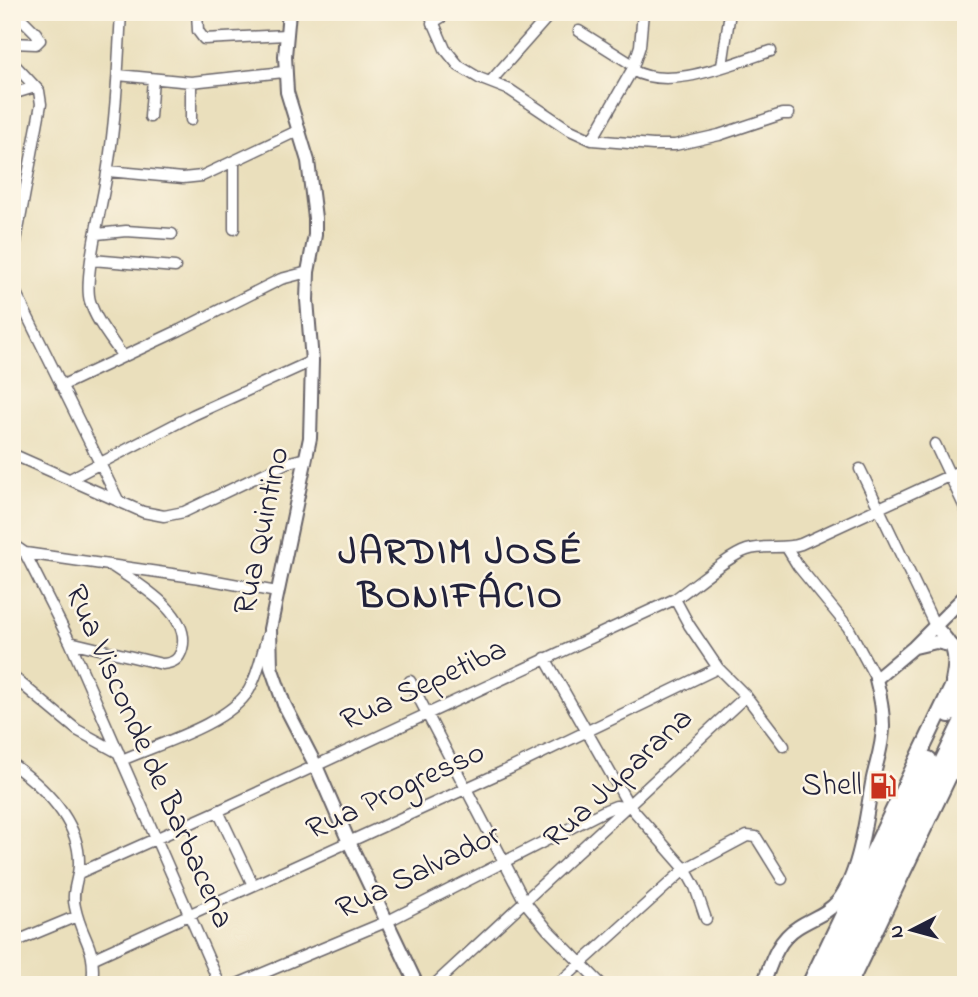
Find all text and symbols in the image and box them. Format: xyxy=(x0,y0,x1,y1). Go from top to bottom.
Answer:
street label: Rua Quintino xyxy=(222,443,304,619)
district label: JARDIM JOSÉ BONIFÁCIO xyxy=(338,526,584,626)
street label: Rua Visconde de Barbacena xyxy=(51,578,245,936)
street label: Rua Sepetiba xyxy=(333,627,515,745)
street label: Rua Juparana xyxy=(534,697,704,861)
street label: Rua Progresso xyxy=(299,730,493,854)
place label: Shell xyxy=(801,763,862,810)
fuel station icon: Shell xyxy=(868,771,898,801)
street label: Rua Salvador xyxy=(328,813,510,933)
north arrow xyxy=(876,895,946,965)
text: N xyxy=(883,924,912,939)

